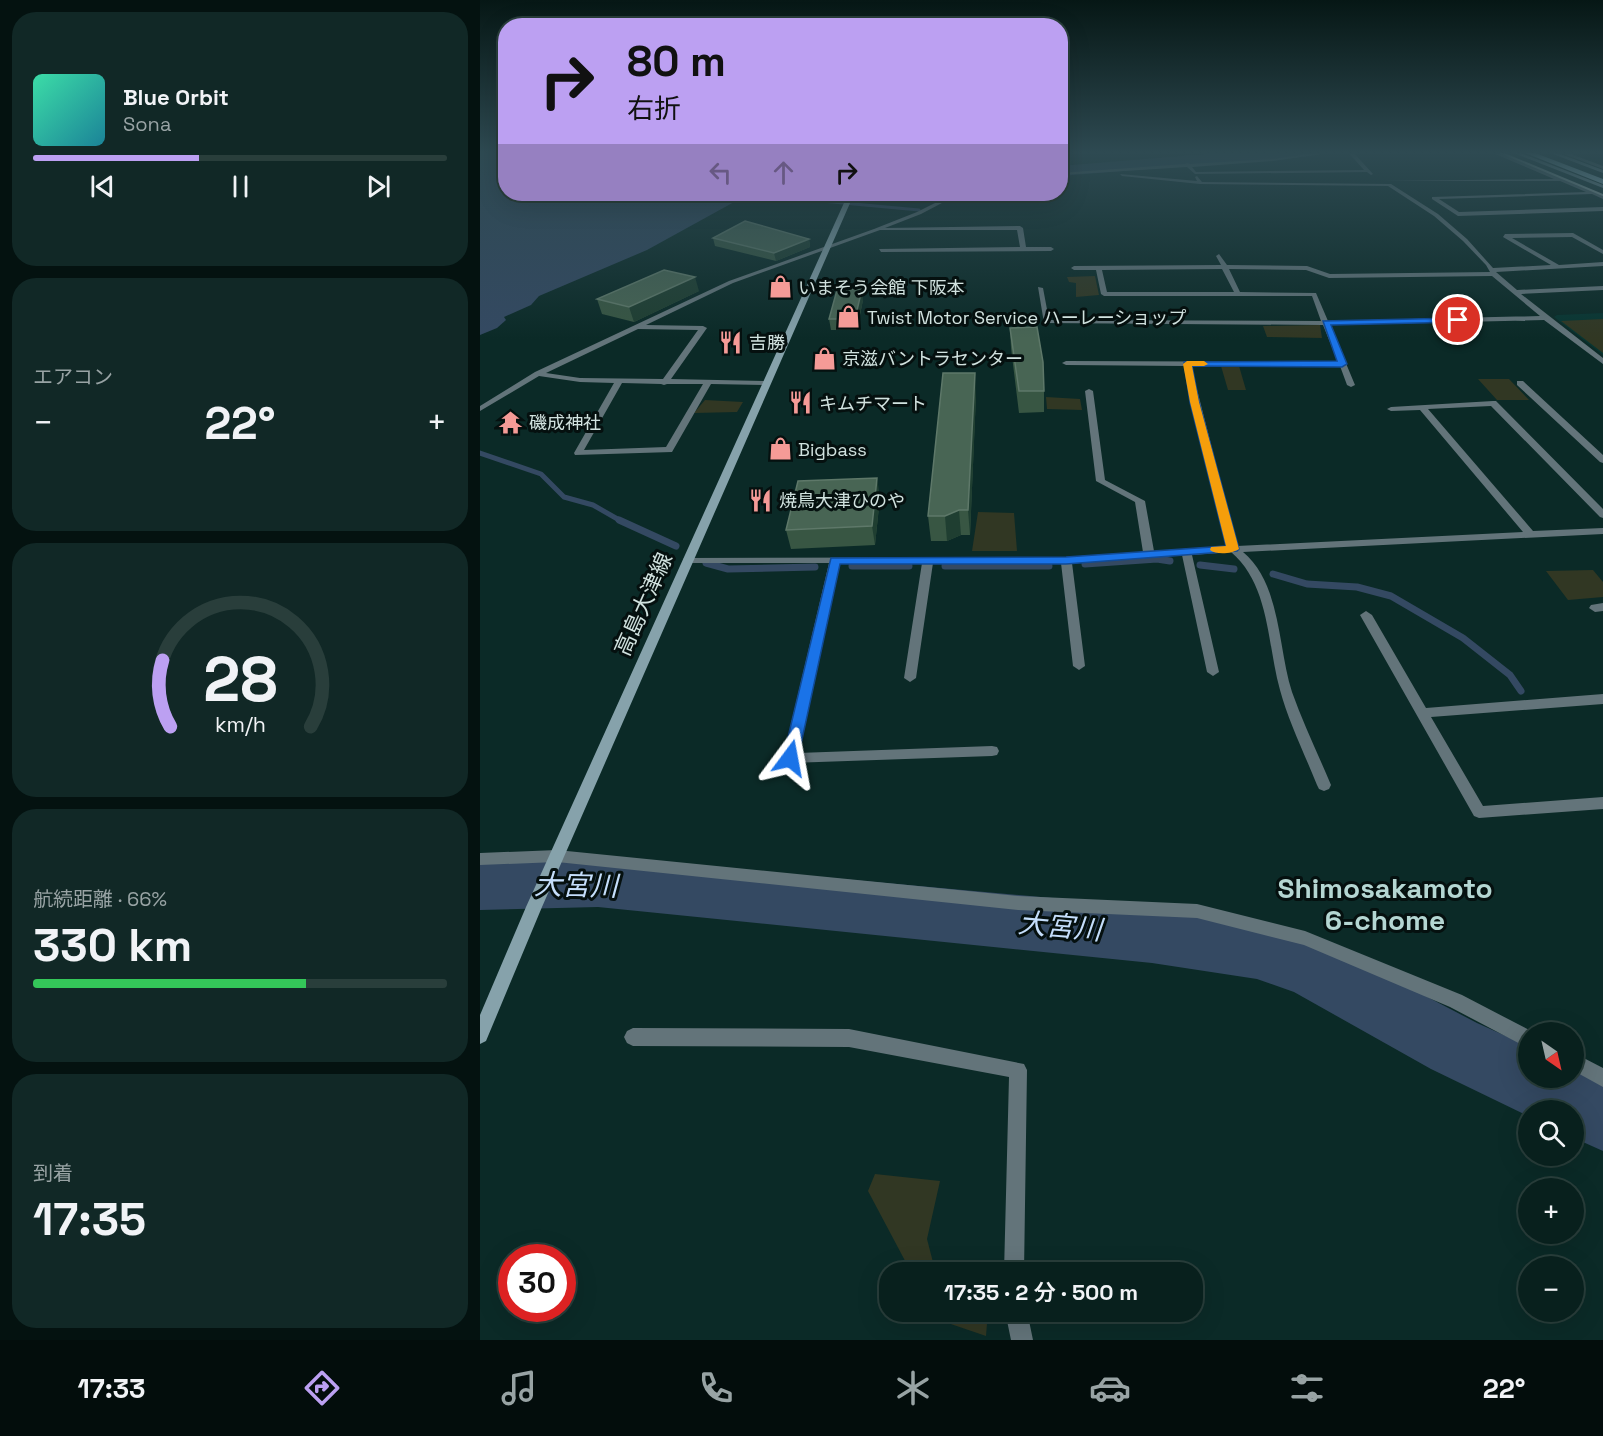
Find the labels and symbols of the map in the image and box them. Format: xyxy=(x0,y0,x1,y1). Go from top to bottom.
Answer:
shop icon: いまそう会館 下阪本 xyxy=(767,274,793,300)
place label: いまそう会館 下阪本 xyxy=(798,276,965,299)
pin xyxy=(1432,294,1483,345)
shop icon: Twist Motor Service ハーレーショップ xyxy=(836,304,862,330)
place label: Twist Motor Service ハーレーショップ xyxy=(867,306,1186,329)
restaurant icon: 吉勝 xyxy=(718,329,744,355)
place label: 吉勝 xyxy=(749,331,785,354)
shop icon: 京滋バントラセンター xyxy=(811,345,837,371)
place label: 京滋バントラセンター xyxy=(842,347,1023,370)
restaurant icon: キムチマート xyxy=(788,390,814,416)
place label: キムチマート xyxy=(819,392,927,415)
temple icon: 磯成神社 xyxy=(498,409,524,435)
place label: 磯成神社 xyxy=(529,411,601,434)
shop icon: Bigbass xyxy=(767,436,793,462)
place label: Bigbass xyxy=(798,438,867,461)
restaurant icon: 焼鳥大津ひのや xyxy=(748,487,774,513)
place label: 焼鳥大津ひのや xyxy=(779,489,905,512)
street label: 高島大津線 xyxy=(608,548,678,660)
position arrow xyxy=(758,726,822,790)
water label: 大宮川 xyxy=(534,866,621,904)
district label: Shimosakamoto 6-chome xyxy=(1277,870,1493,938)
water label: 大宮川 xyxy=(1017,904,1106,948)
north arrow xyxy=(1518,1022,1584,1088)
speed limit sign: 30 xyxy=(498,1244,576,1322)

